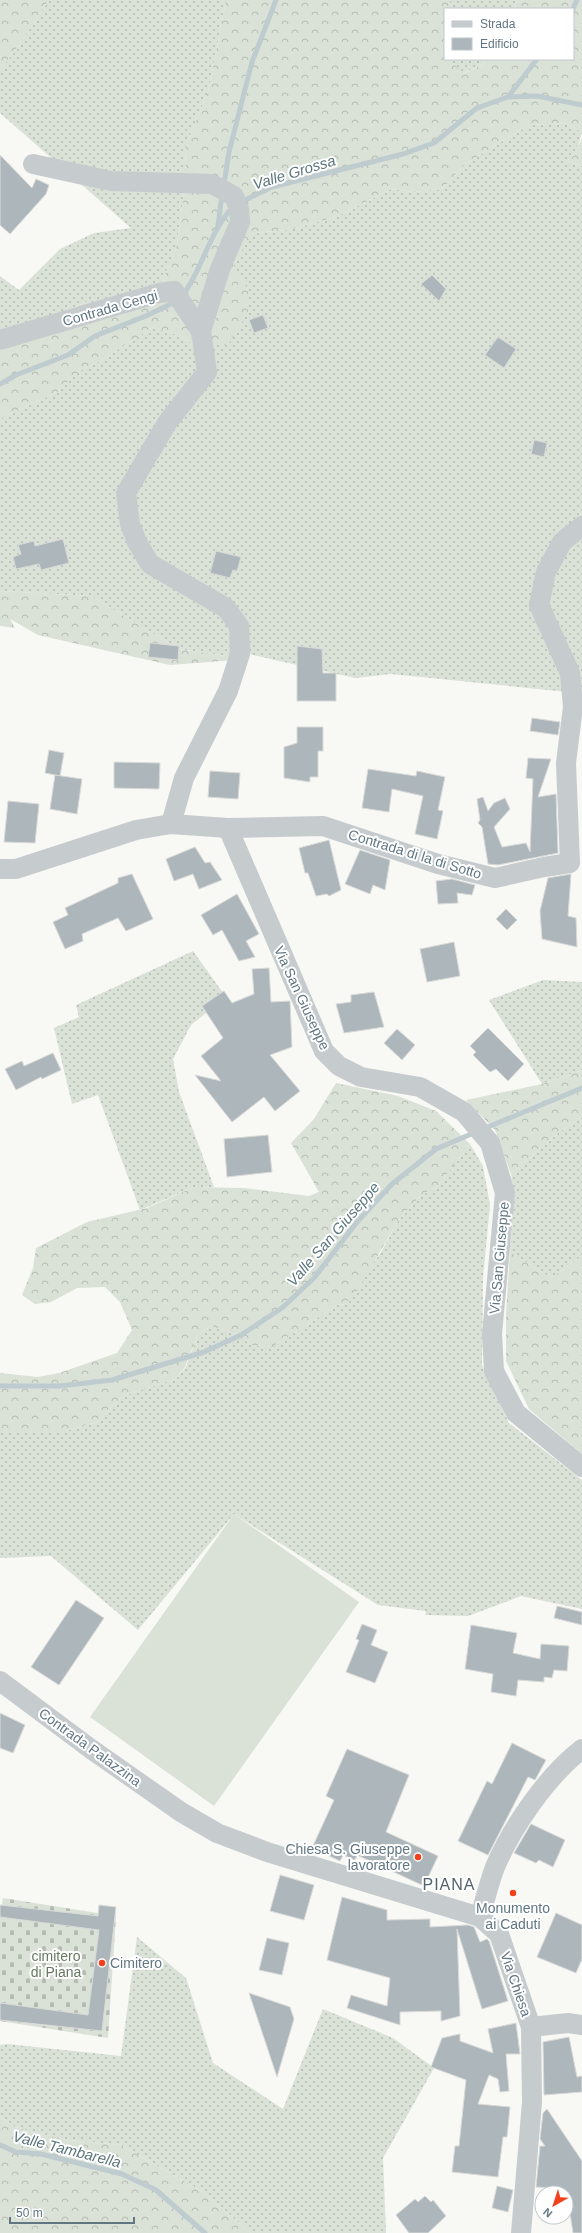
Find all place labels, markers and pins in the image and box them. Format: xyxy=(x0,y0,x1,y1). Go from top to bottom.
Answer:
place label: Chiesa S. Giuseppe lavoratore xyxy=(285,1841,410,1873)
marker: Chiesa S. Giuseppe lavoratore xyxy=(413,1852,423,1862)
marker: Monumento ai Caduti xyxy=(508,1888,518,1898)
place label: Monumento ai Caduti xyxy=(476,1900,550,1932)
place label: Cimitero xyxy=(110,1955,162,1971)
marker: Cimitero xyxy=(97,1958,107,1968)

